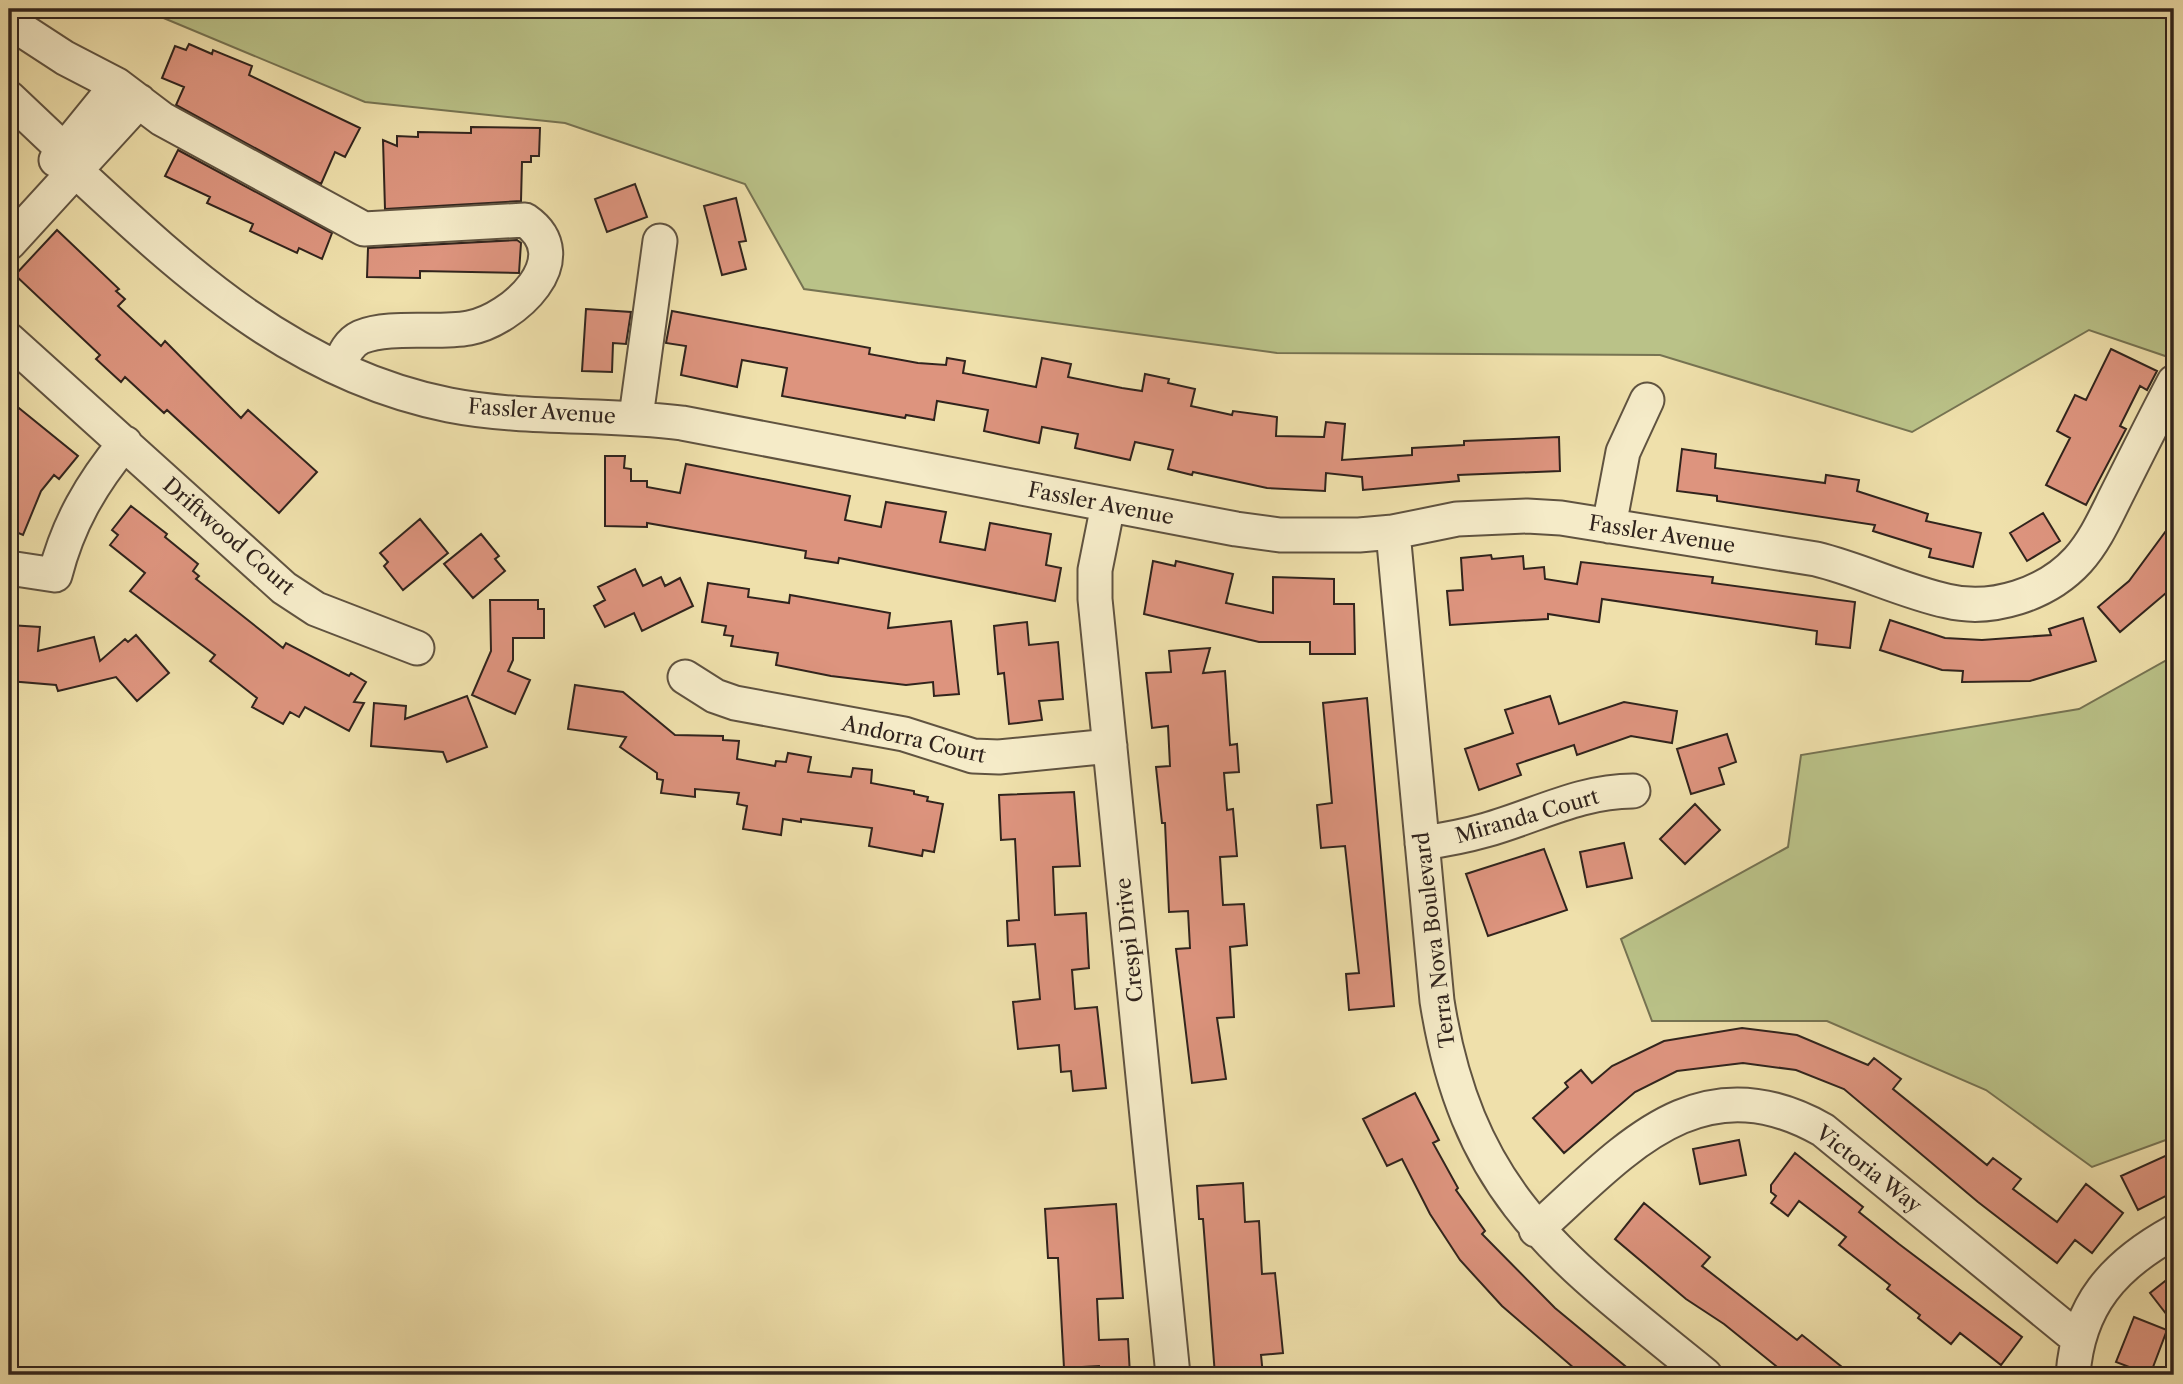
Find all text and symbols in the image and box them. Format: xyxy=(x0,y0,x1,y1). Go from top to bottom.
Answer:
street label: Fassler Avenue xyxy=(467,393,617,429)
street label: Driftwood Court xyxy=(158,472,300,600)
street label: Fassler Avenue xyxy=(1026,477,1176,529)
street label: Fassler Avenue xyxy=(1587,510,1737,558)
street label: Andorra Court xyxy=(839,710,989,768)
street label: Miranda Court xyxy=(1452,783,1602,848)
street label: Terra Nova Boulevard xyxy=(1408,831,1460,1049)
street label: Crespi Drive xyxy=(1110,876,1148,1004)
street label: Victoria Way xyxy=(1810,1119,1927,1218)

